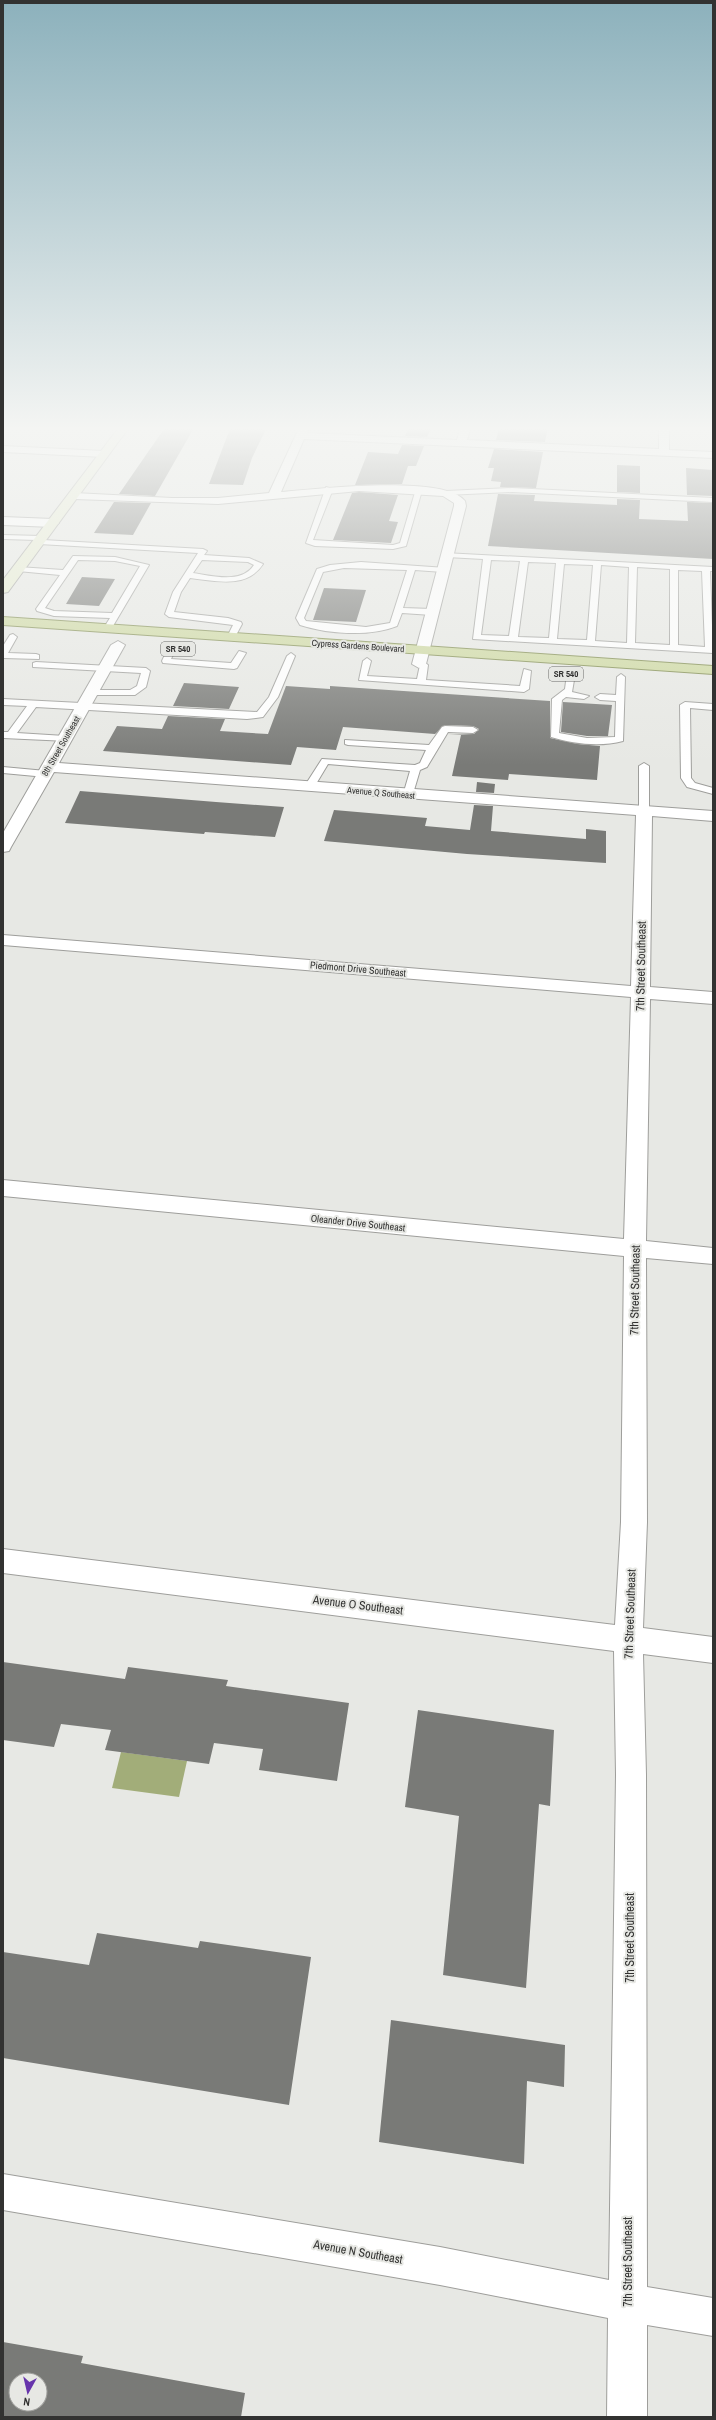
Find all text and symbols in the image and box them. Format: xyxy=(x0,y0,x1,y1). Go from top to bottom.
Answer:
street label: Cypress Gardens Boulevard xyxy=(311,637,405,655)
road number: SR 540 xyxy=(161,642,195,656)
road number: SR 540 xyxy=(549,667,583,681)
street label: 8th Street Southeast xyxy=(39,714,83,778)
street label: Avenue Q Southeast xyxy=(346,784,415,802)
street label: 7th Street Southeast xyxy=(632,921,650,1011)
street label: Piedmont Drive Southeast xyxy=(310,958,407,980)
street label: Oleander Drive Southeast xyxy=(310,1212,407,1234)
street label: 7th Street Southeast xyxy=(626,1245,644,1335)
street label: 7th Street Southeast xyxy=(620,1569,640,1659)
street label: Avenue O Southeast xyxy=(311,1591,404,1618)
street label: 7th Street Southeast xyxy=(622,1893,638,1983)
street label: 7th Street Southeast xyxy=(620,2217,636,2307)
street label: Avenue N Southeast xyxy=(311,2236,404,2268)
north arrow xyxy=(8,2372,48,2412)
text: N xyxy=(22,2395,31,2409)

